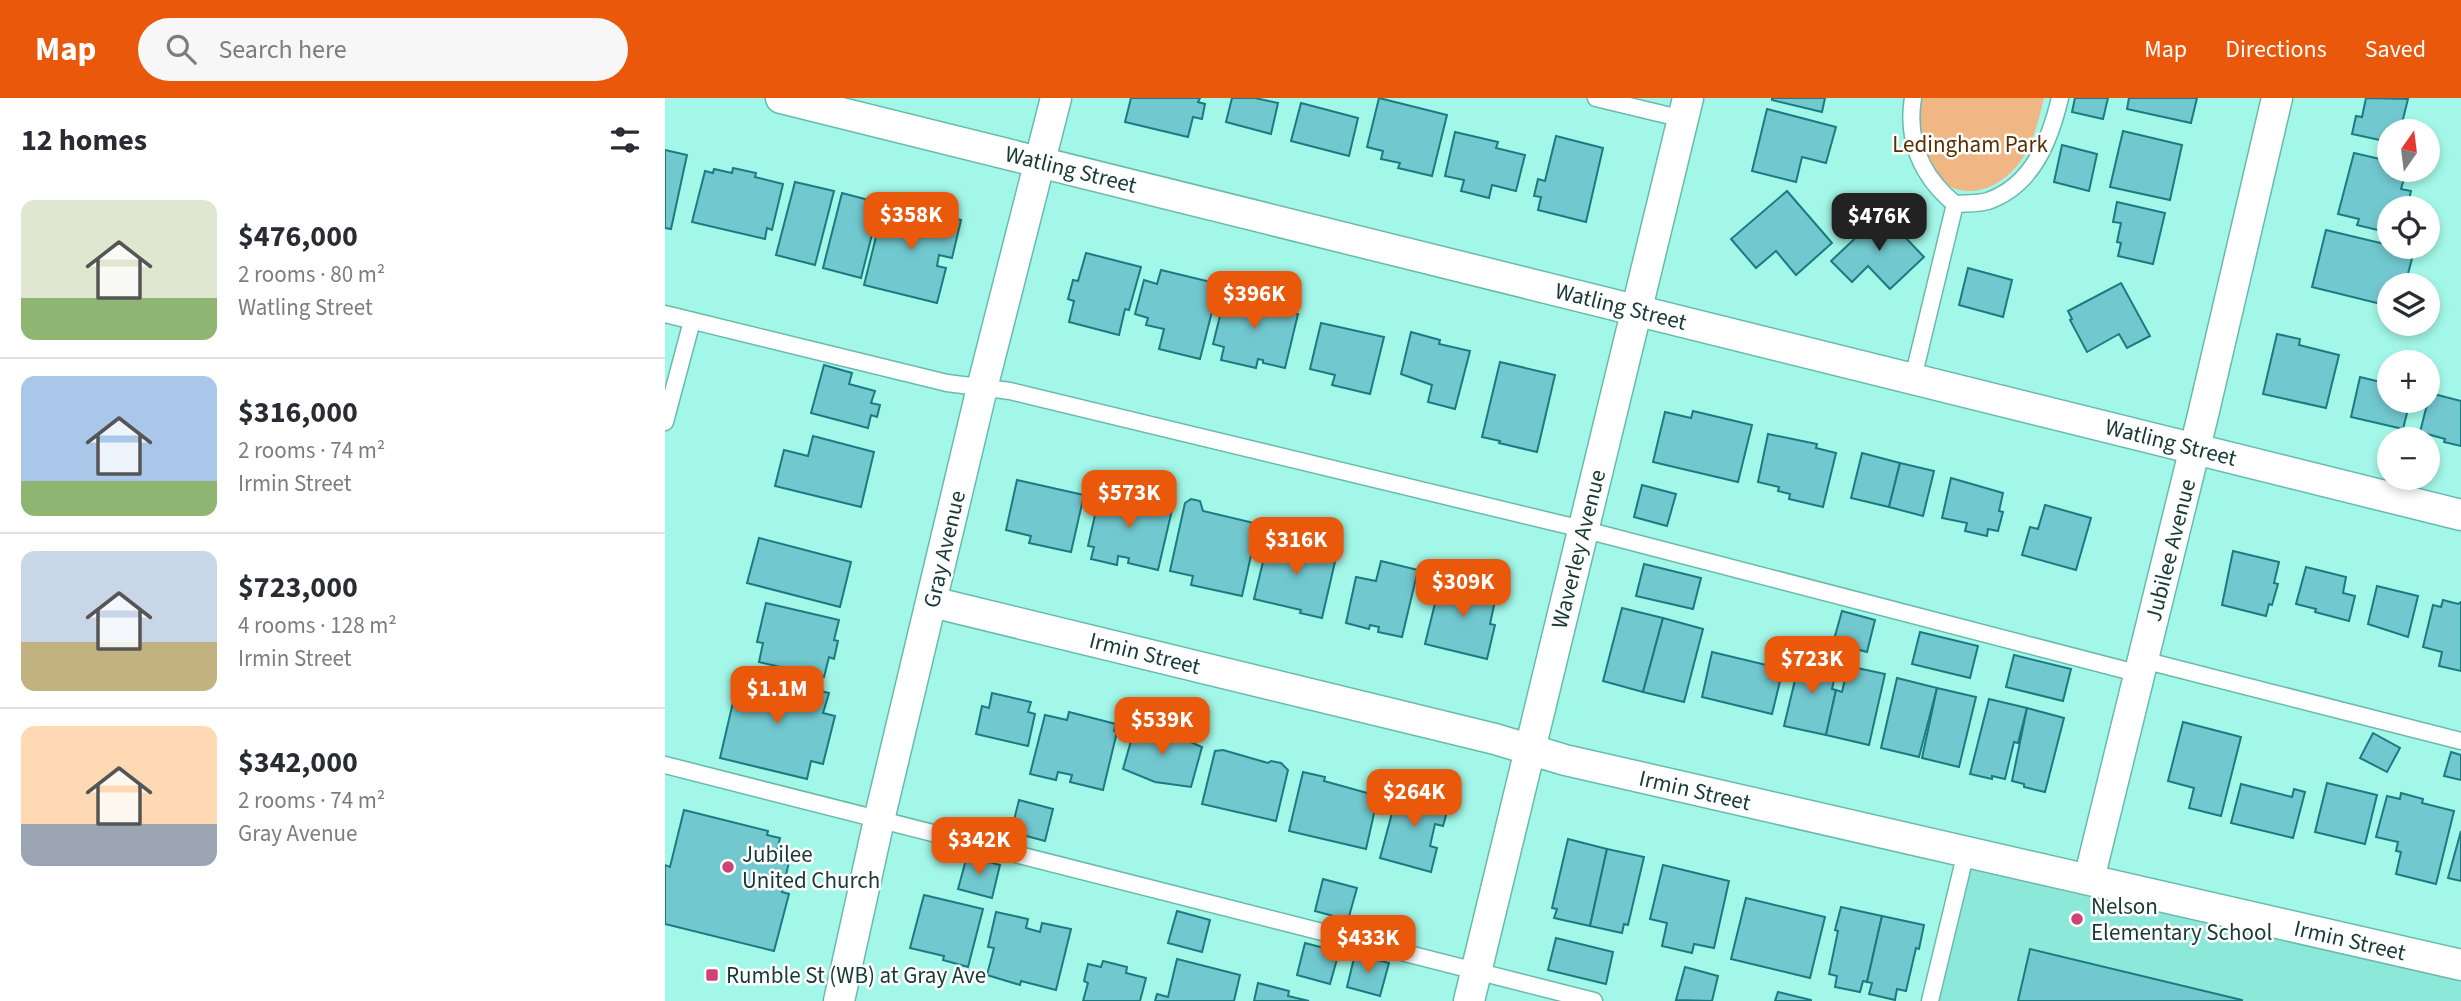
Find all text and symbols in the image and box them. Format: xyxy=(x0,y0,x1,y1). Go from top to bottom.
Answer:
search box xyxy=(138,18,628,81)
text: Map xyxy=(35,26,96,73)
icon: search xyxy=(162,30,200,68)
text: Search here xyxy=(218,31,347,68)
text: Map xyxy=(2144,32,2187,67)
text: Directions xyxy=(2225,32,2327,67)
text: Saved xyxy=(2365,32,2426,67)
text: 12 homes xyxy=(21,119,147,162)
north arrow xyxy=(2377,119,2439,182)
map controls xyxy=(2377,119,2440,490)
icon: filters xyxy=(606,121,644,159)
park label: Ledingham Park xyxy=(1892,128,2048,161)
street label: Watling Street xyxy=(1002,137,1140,202)
pin: $358K xyxy=(862,192,960,252)
pin: $476K xyxy=(1830,194,1928,253)
button: locate xyxy=(2377,196,2440,259)
text: $358K xyxy=(880,198,942,231)
text: $476K xyxy=(1848,199,1910,232)
text: $476,000 xyxy=(238,215,358,258)
icon: home xyxy=(77,228,161,312)
text: 2 rooms · 80 m² xyxy=(238,258,385,291)
pin: $396K xyxy=(1205,272,1303,331)
button: layers xyxy=(2377,273,2440,336)
street label: Watling Street xyxy=(1552,274,1690,339)
text: $396K xyxy=(1223,277,1285,310)
text: Watling Street xyxy=(238,291,373,324)
button: + xyxy=(2377,350,2440,413)
text: $316,000 xyxy=(238,391,358,434)
icon: home xyxy=(77,404,161,488)
street label: Watling Street xyxy=(2102,410,2240,475)
button: − xyxy=(2377,427,2440,490)
text: 2 rooms · 74 m² xyxy=(238,434,385,467)
street label: Waverley Avenue xyxy=(1543,466,1614,632)
text: Irmin Street xyxy=(238,467,352,500)
pin: $573K xyxy=(1080,470,1178,530)
street label: Jubilee Avenue xyxy=(2137,475,2204,625)
text: $573K xyxy=(1098,476,1160,509)
street label: Gray Avenue xyxy=(915,487,974,611)
pin: $316K xyxy=(1247,518,1345,577)
text: $316K xyxy=(1265,523,1327,556)
pin: $309K xyxy=(1414,560,1512,619)
text: $309K xyxy=(1432,565,1494,598)
text: $723,000 xyxy=(238,566,358,609)
icon: home xyxy=(77,579,161,663)
text: 4 rooms · 128 m² xyxy=(238,609,397,642)
street label: Irmin Street xyxy=(1086,624,1204,683)
pin: $723K xyxy=(1763,636,1861,696)
text: Irmin Street xyxy=(238,642,352,675)
text: $723K xyxy=(1781,642,1843,675)
pin: $1.1M xyxy=(728,666,826,726)
text: $1.1M xyxy=(747,672,807,705)
pin: $539K xyxy=(1113,698,1211,757)
text: $539K xyxy=(1131,703,1193,736)
text: $342,000 xyxy=(238,741,358,784)
icon: home xyxy=(77,754,161,838)
street label: Irmin Street xyxy=(1636,762,1754,819)
pin: $264K xyxy=(1365,770,1463,829)
text: $264K xyxy=(1383,775,1445,808)
text: 2 rooms · 74 m² xyxy=(238,784,385,817)
text: Gray Avenue xyxy=(238,817,357,850)
pin: $342K xyxy=(930,818,1028,877)
text: $342K xyxy=(948,823,1010,856)
place label: Jubilee United Church xyxy=(742,838,880,897)
marker: Jubilee United Church xyxy=(720,859,736,875)
place label: Nelson Elementary School xyxy=(2091,890,2272,949)
marker: Nelson Elementary School xyxy=(2069,911,2085,927)
street label: Irmin Street xyxy=(2291,912,2409,969)
pin: $433K xyxy=(1319,916,1417,975)
text: $433K xyxy=(1337,921,1399,954)
place label: Rumble St (WB) at Gray Ave xyxy=(726,959,986,992)
marker: Rumble St (WB) at Gray Ave xyxy=(704,967,720,983)

